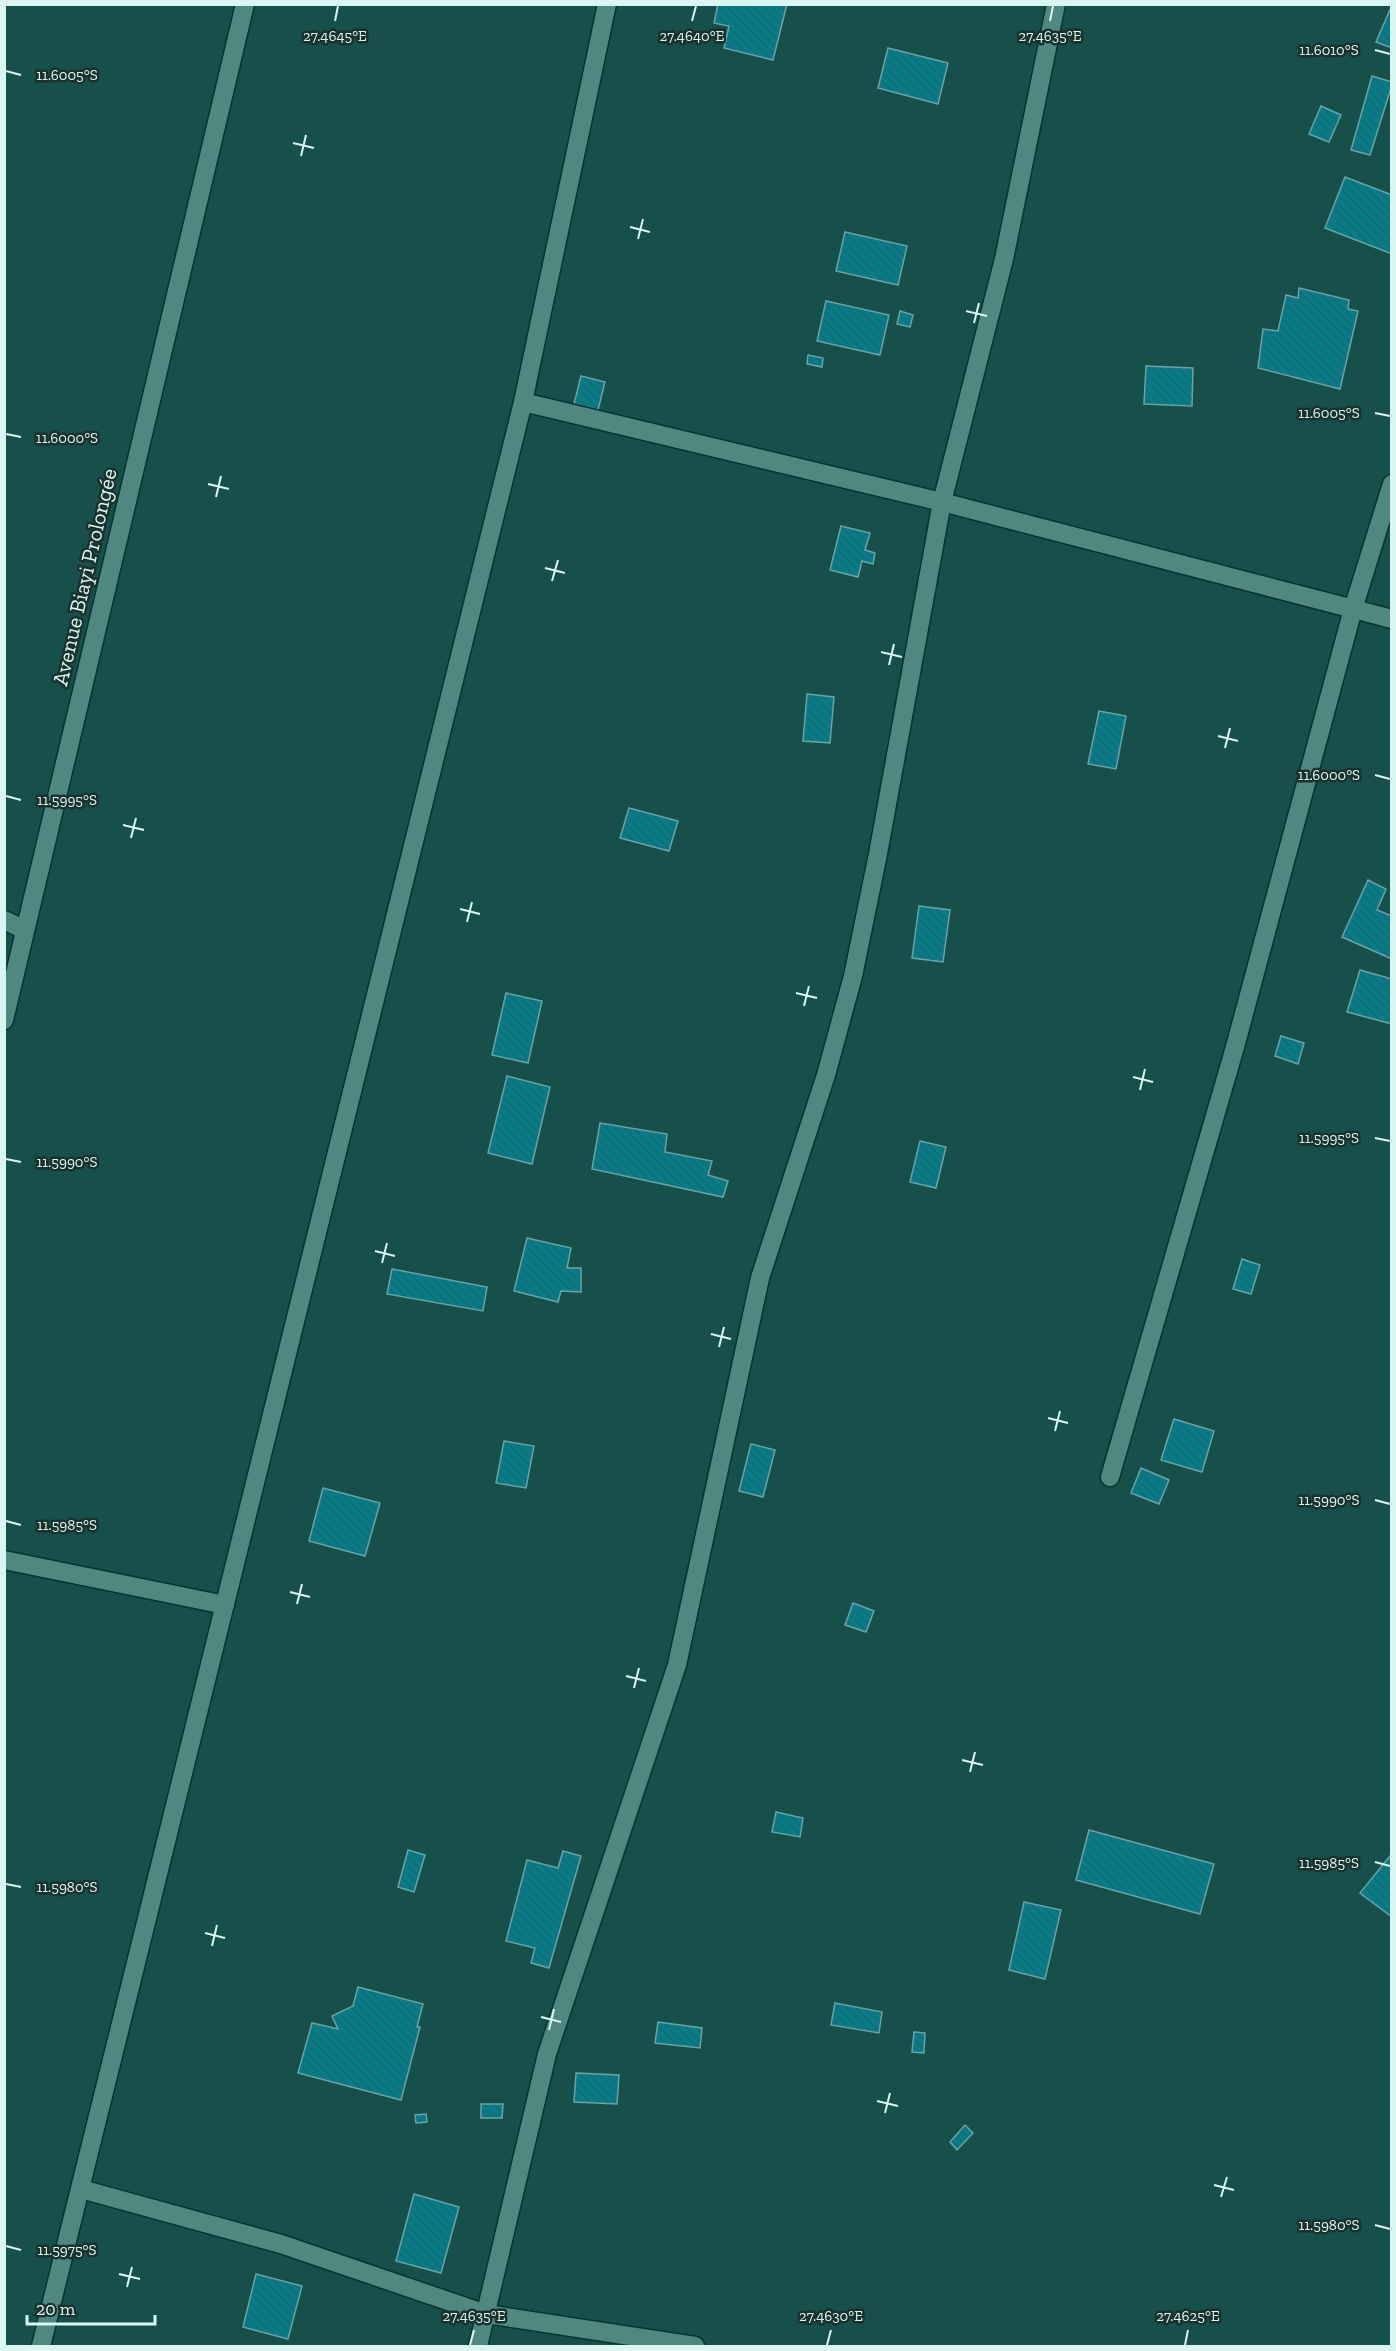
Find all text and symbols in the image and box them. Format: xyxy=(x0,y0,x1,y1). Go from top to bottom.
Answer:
text: 27.4645°E xyxy=(303,27,367,45)
text: 27.4640°E xyxy=(660,27,725,45)
text: 27.4635°E xyxy=(1018,27,1082,45)
text: 11.6010°S xyxy=(1299,41,1359,59)
text: 11.6005°S xyxy=(36,66,98,84)
text: 11.6005°S xyxy=(1298,404,1360,422)
text: 11.6000°S xyxy=(36,429,98,447)
street label: Avenue Biayi Prolongée xyxy=(46,466,123,688)
text: 11.6000°S xyxy=(1298,766,1360,784)
text: 11.5995°S xyxy=(37,791,97,809)
text: 11.5995°S xyxy=(1299,1129,1359,1147)
text: 11.5990°S xyxy=(37,1153,97,1171)
text: 11.5990°S xyxy=(1299,1491,1359,1509)
text: 11.5985°S xyxy=(37,1516,97,1534)
text: 11.5985°S xyxy=(1299,1854,1359,1872)
text: 11.5980°S xyxy=(36,1878,98,1896)
text: 11.5980°S xyxy=(1298,2216,1360,2234)
text: 11.5975°S xyxy=(37,2241,97,2259)
scale bar xyxy=(27,2288,154,2326)
text: 20 m xyxy=(36,2298,76,2320)
text: 27.4635°E xyxy=(442,2307,506,2325)
text: 27.4630°E xyxy=(799,2307,863,2325)
text: 27.4625°E xyxy=(1156,2307,1220,2325)

